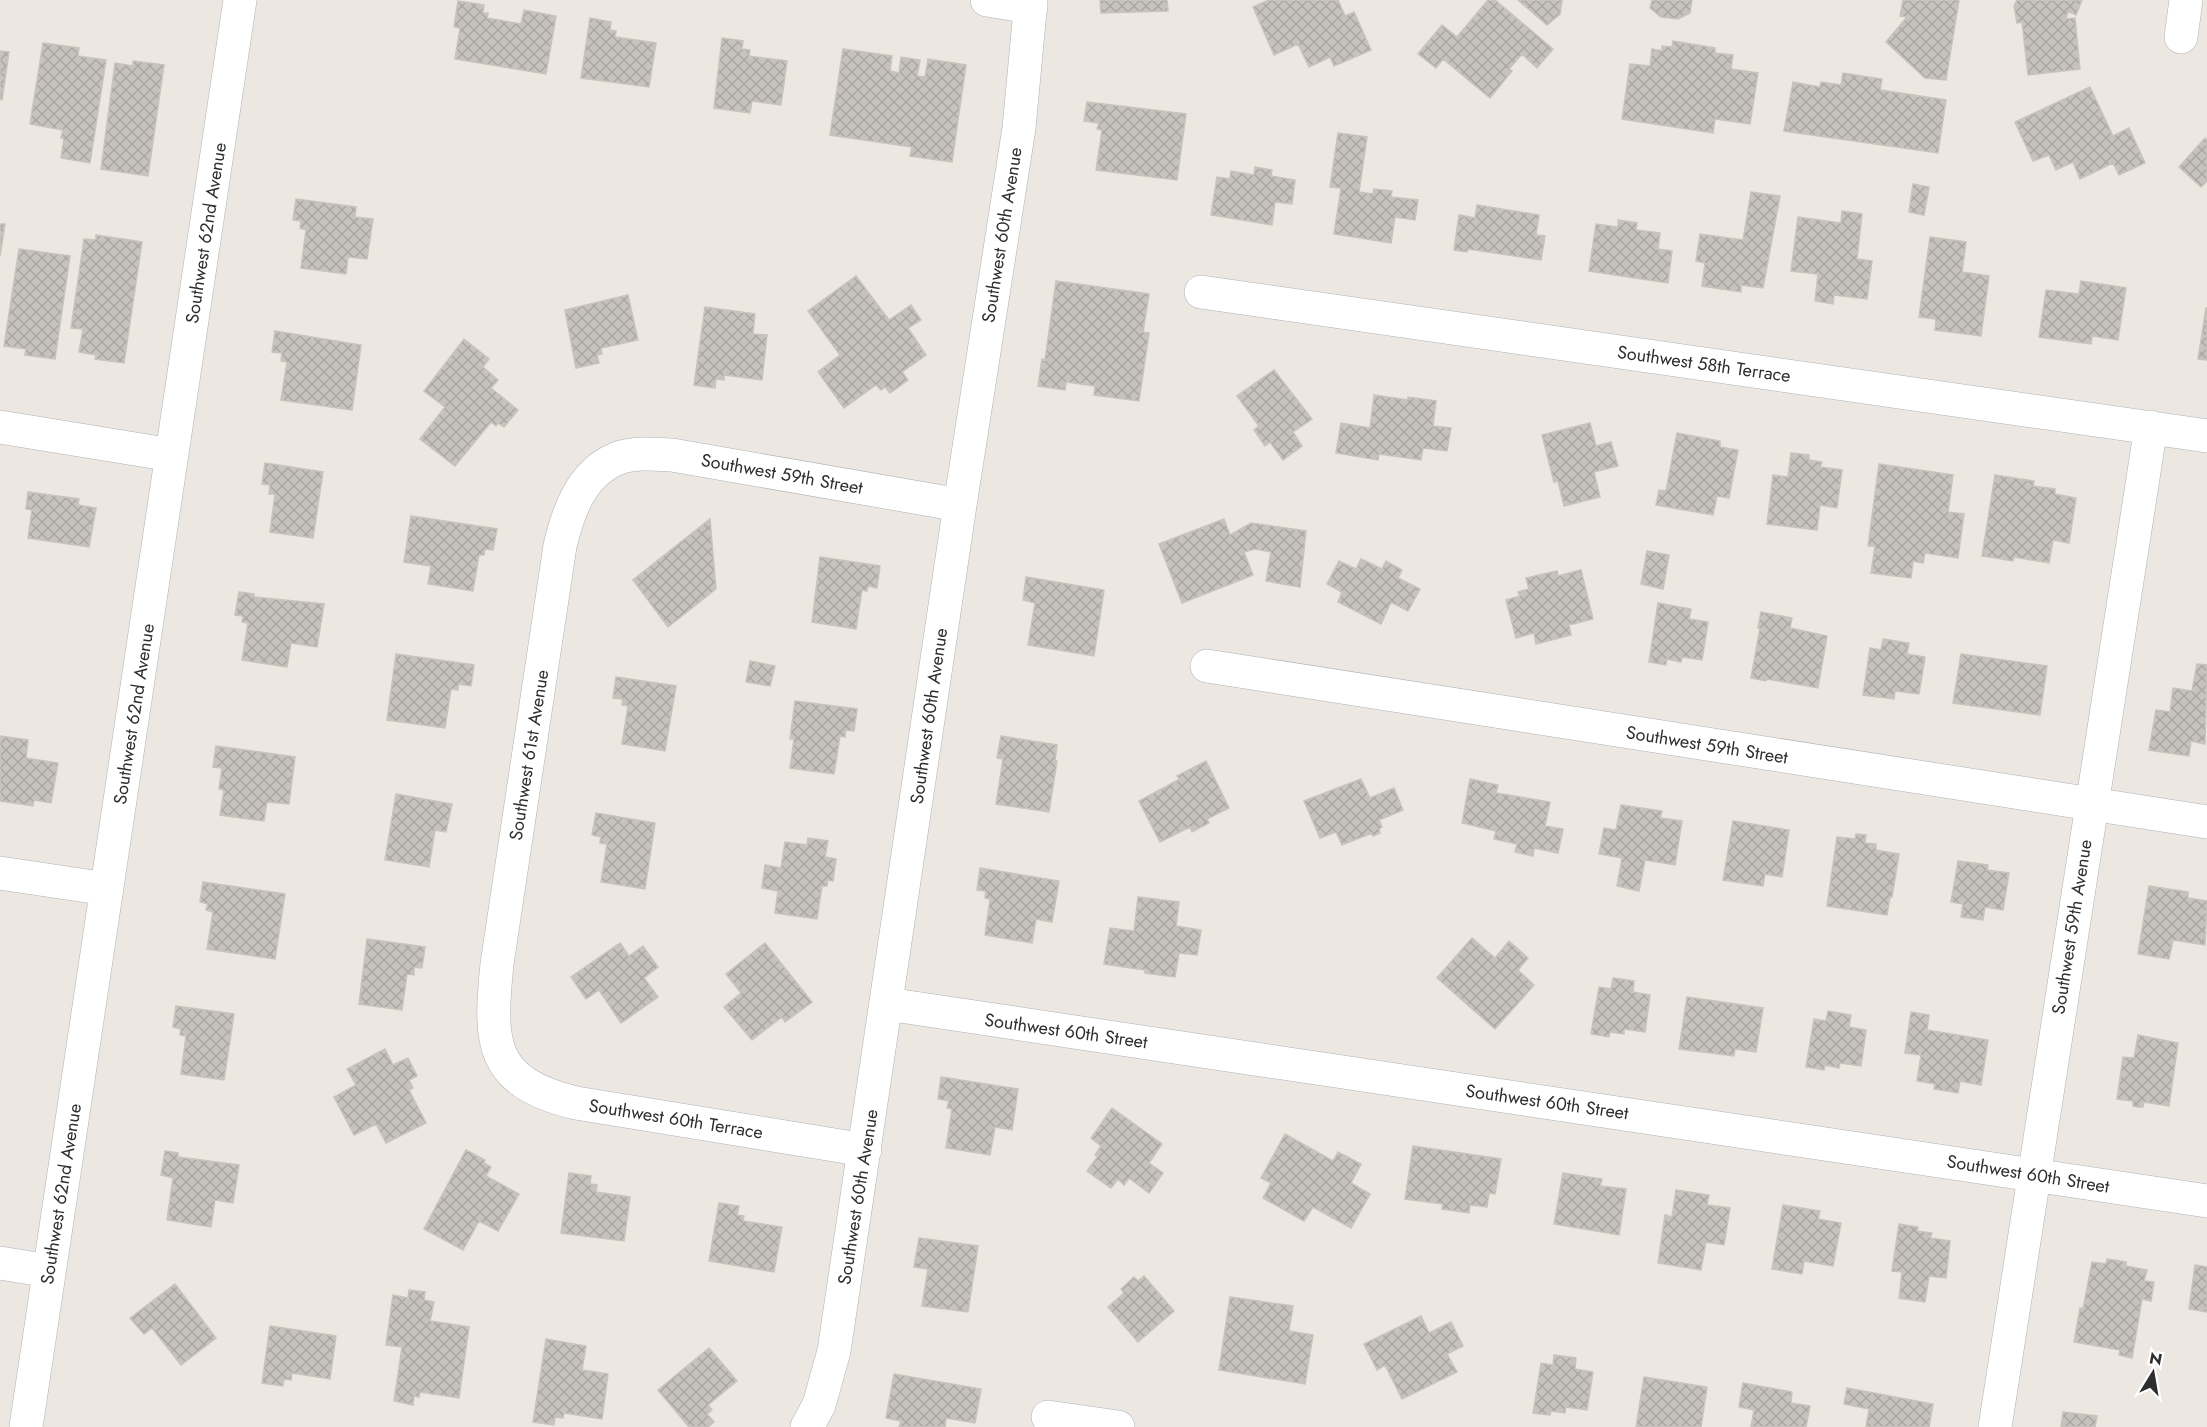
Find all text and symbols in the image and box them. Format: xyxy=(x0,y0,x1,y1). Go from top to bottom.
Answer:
street label: Southwest 62nd Avenue xyxy=(179,141,233,325)
street label: Southwest 60th Avenue xyxy=(975,145,1029,325)
street label: Southwest 58th Terrace xyxy=(1616,339,1792,389)
street label: Southwest 59th Street xyxy=(699,447,866,501)
street label: Southwest 62nd Avenue xyxy=(107,622,161,806)
street label: Southwest 60th Avenue xyxy=(904,626,954,806)
street label: Southwest 61st Avenue xyxy=(503,668,555,842)
street label: Southwest 59th Street xyxy=(1624,719,1791,771)
street label: Southwest 59th Avenue xyxy=(2045,838,2099,1016)
street label: Southwest 60th Street xyxy=(983,1007,1150,1055)
street label: Southwest 60th Street xyxy=(1464,1078,1631,1126)
street label: Southwest 60th Terrace xyxy=(587,1092,765,1146)
street label: Southwest 62nd Avenue xyxy=(34,1102,88,1286)
street label: Southwest 60th Avenue xyxy=(831,1107,885,1287)
street label: Southwest 60th Street xyxy=(1945,1148,2112,1200)
north arrow xyxy=(2123,1343,2183,1403)
text: N xyxy=(2147,1346,2164,1371)

